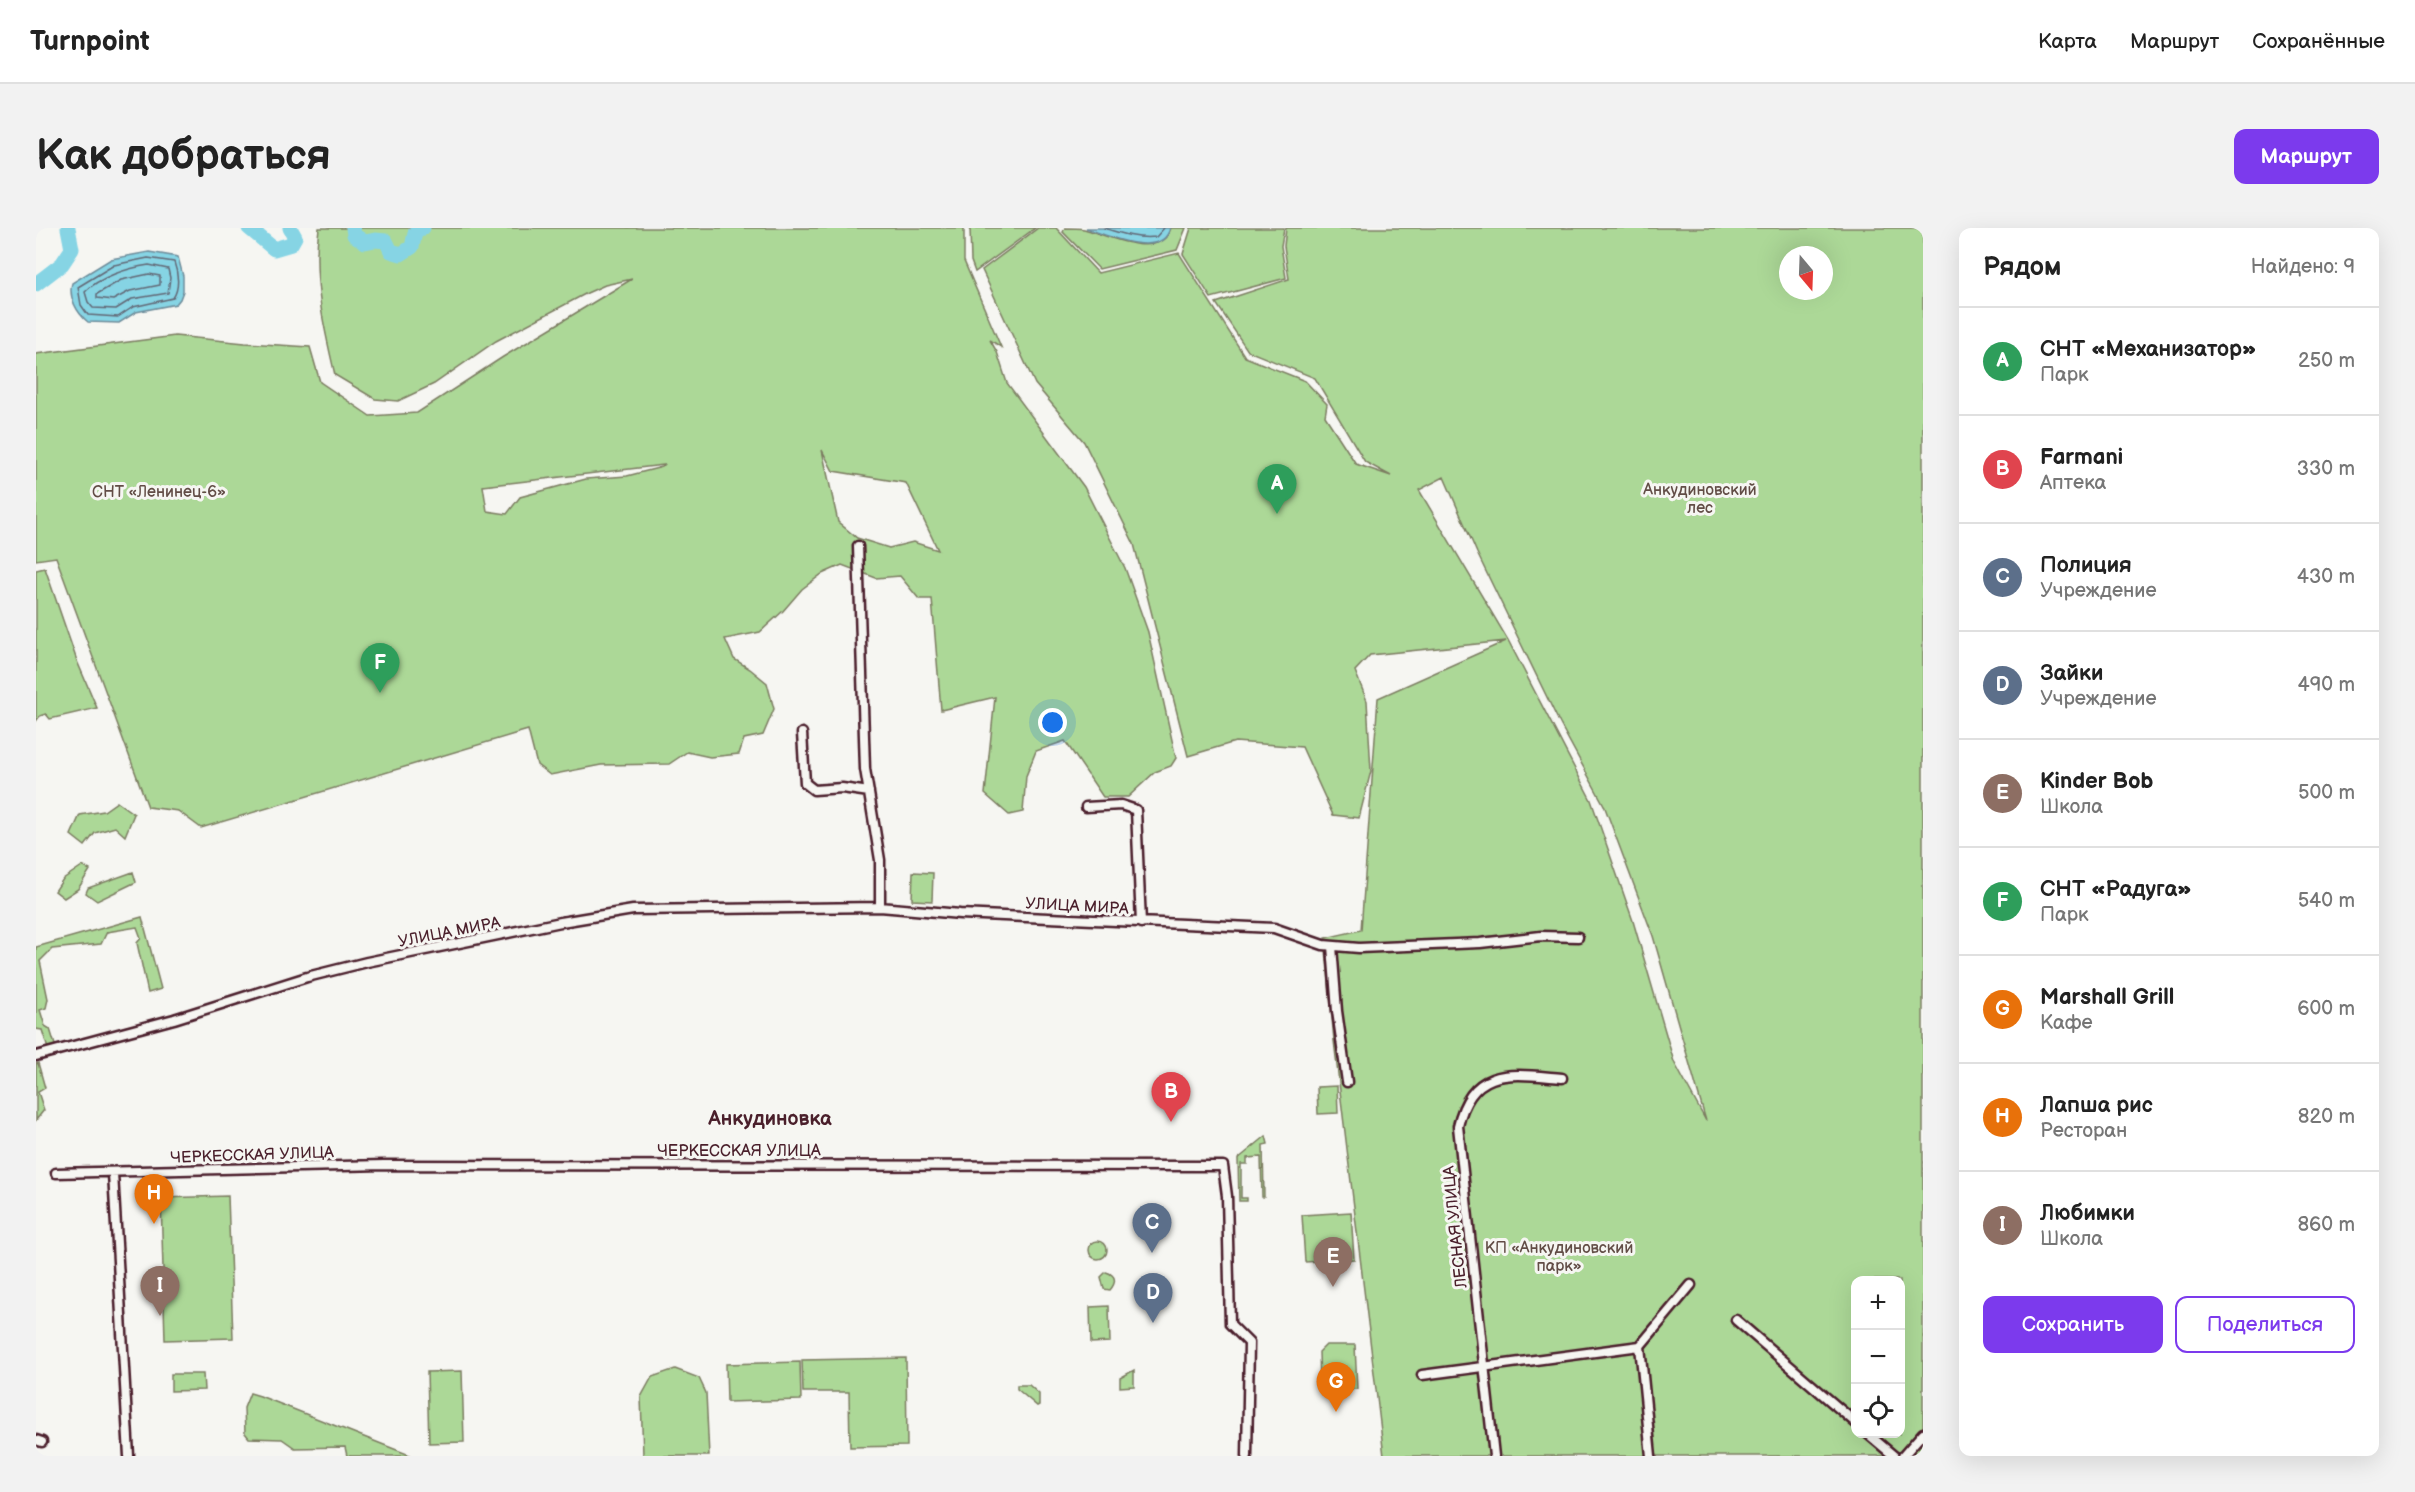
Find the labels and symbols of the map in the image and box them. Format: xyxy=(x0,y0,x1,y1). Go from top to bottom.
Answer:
north arrow xyxy=(1779,246,1833,300)
pin: A xyxy=(1258,464,1296,514)
park label: Анкудиновский лес xyxy=(1642,481,1757,518)
park label: СНТ «Ленинец-6» xyxy=(92,483,226,502)
pin: F xyxy=(360,644,400,693)
your location xyxy=(1038,708,1067,737)
street label: УЛИЦА МИРА xyxy=(1025,894,1130,919)
street label: УЛИЦА МИРА xyxy=(397,913,502,952)
pin: B xyxy=(1152,1072,1190,1122)
district label: Анкудиновка xyxy=(707,1107,832,1131)
street label: ЧЕРКЕССКАЯ УЛИЦА xyxy=(657,1142,821,1161)
street label: ЧЕРКЕССКАЯ УЛИЦА xyxy=(170,1143,334,1168)
street label: ЛЕСНАЯ УЛИЦА xyxy=(1440,1164,1471,1290)
pin: H xyxy=(134,1174,174,1224)
pin: C xyxy=(1132,1204,1172,1253)
pin: E xyxy=(1314,1238,1352,1287)
park label: КП «Анкудиновский парк» xyxy=(1485,1239,1633,1276)
pin: I xyxy=(140,1266,180,1316)
pin: D xyxy=(1134,1274,1172,1323)
pin: G xyxy=(1316,1362,1356,1412)

